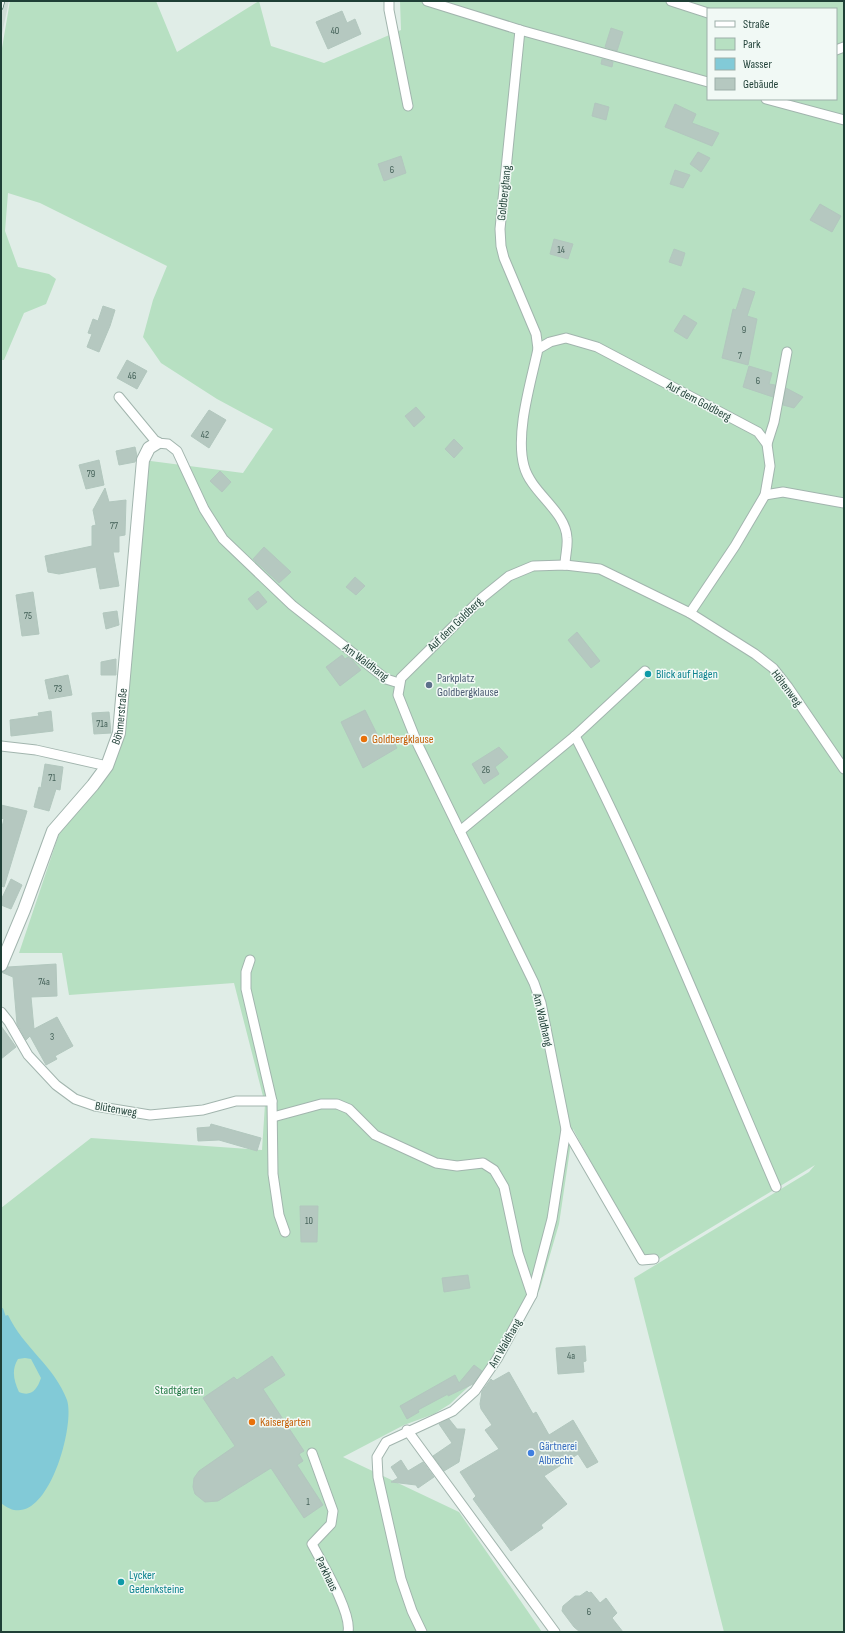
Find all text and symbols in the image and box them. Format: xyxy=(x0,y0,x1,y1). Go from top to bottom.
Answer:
legend xyxy=(707,8,837,100)
text: Straße xyxy=(743,17,770,32)
house number: 40 xyxy=(331,25,339,37)
text: Park xyxy=(743,37,761,52)
text: Wasser xyxy=(743,57,772,72)
text: Gebäude xyxy=(743,77,778,92)
house number: 6 xyxy=(390,164,394,176)
street label: Goldberghang xyxy=(494,164,515,221)
house number: 14 xyxy=(557,244,565,256)
house number: 9 xyxy=(742,324,746,336)
house number: 7 xyxy=(738,350,742,362)
house number: 46 xyxy=(128,370,136,382)
house number: 6 xyxy=(756,375,760,387)
street label: Auf dem Goldberg xyxy=(663,378,734,425)
house number: 42 xyxy=(201,429,209,441)
house number: 79 xyxy=(87,468,95,480)
house number: 77 xyxy=(110,520,118,532)
street label: Auf dem Goldberg xyxy=(424,594,486,655)
house number: 75 xyxy=(24,610,32,622)
street label: Am Waldhang xyxy=(339,640,392,685)
place label: Blick auf Hagen xyxy=(656,667,718,682)
street label: Höhenweg xyxy=(768,667,805,710)
marker: Blick auf Hagen xyxy=(643,669,653,679)
place label: Parkplatz Goldbergklause xyxy=(437,671,499,700)
marker: Parkplatz Goldbergklause xyxy=(424,680,434,690)
house number: 73 xyxy=(54,683,62,695)
street label: Böhmerstraße xyxy=(108,687,131,747)
house number: 71a xyxy=(96,718,108,730)
place label: Goldbergklause xyxy=(372,732,434,747)
marker: Goldbergklause xyxy=(359,734,369,744)
house number: 26 xyxy=(482,764,490,776)
house number: 71 xyxy=(48,772,56,784)
house number: 74a xyxy=(38,976,50,988)
street label: Am Waldhang xyxy=(529,991,556,1048)
house number: 3 xyxy=(50,1031,54,1043)
street label: Blütenweg xyxy=(94,1098,138,1121)
house number: 10 xyxy=(305,1215,313,1227)
street label: Am Waldhang xyxy=(485,1316,526,1371)
house number: 4a xyxy=(567,1350,575,1362)
park label: Stadtgarten xyxy=(155,1383,203,1398)
place label: Kaisergarten xyxy=(260,1415,311,1430)
marker: Kaisergarten xyxy=(247,1417,257,1427)
place label: Gärtnerei Albrecht xyxy=(538,1439,577,1468)
marker: Gärtnerei Albrecht xyxy=(526,1448,536,1458)
house number: 1 xyxy=(306,1496,310,1508)
street label: Parkhaus xyxy=(312,1554,341,1594)
place label: Lycker Gedenksteine xyxy=(129,1568,184,1597)
marker: Lycker Gedenksteine xyxy=(116,1577,126,1587)
house number: 6 xyxy=(587,1606,591,1618)

